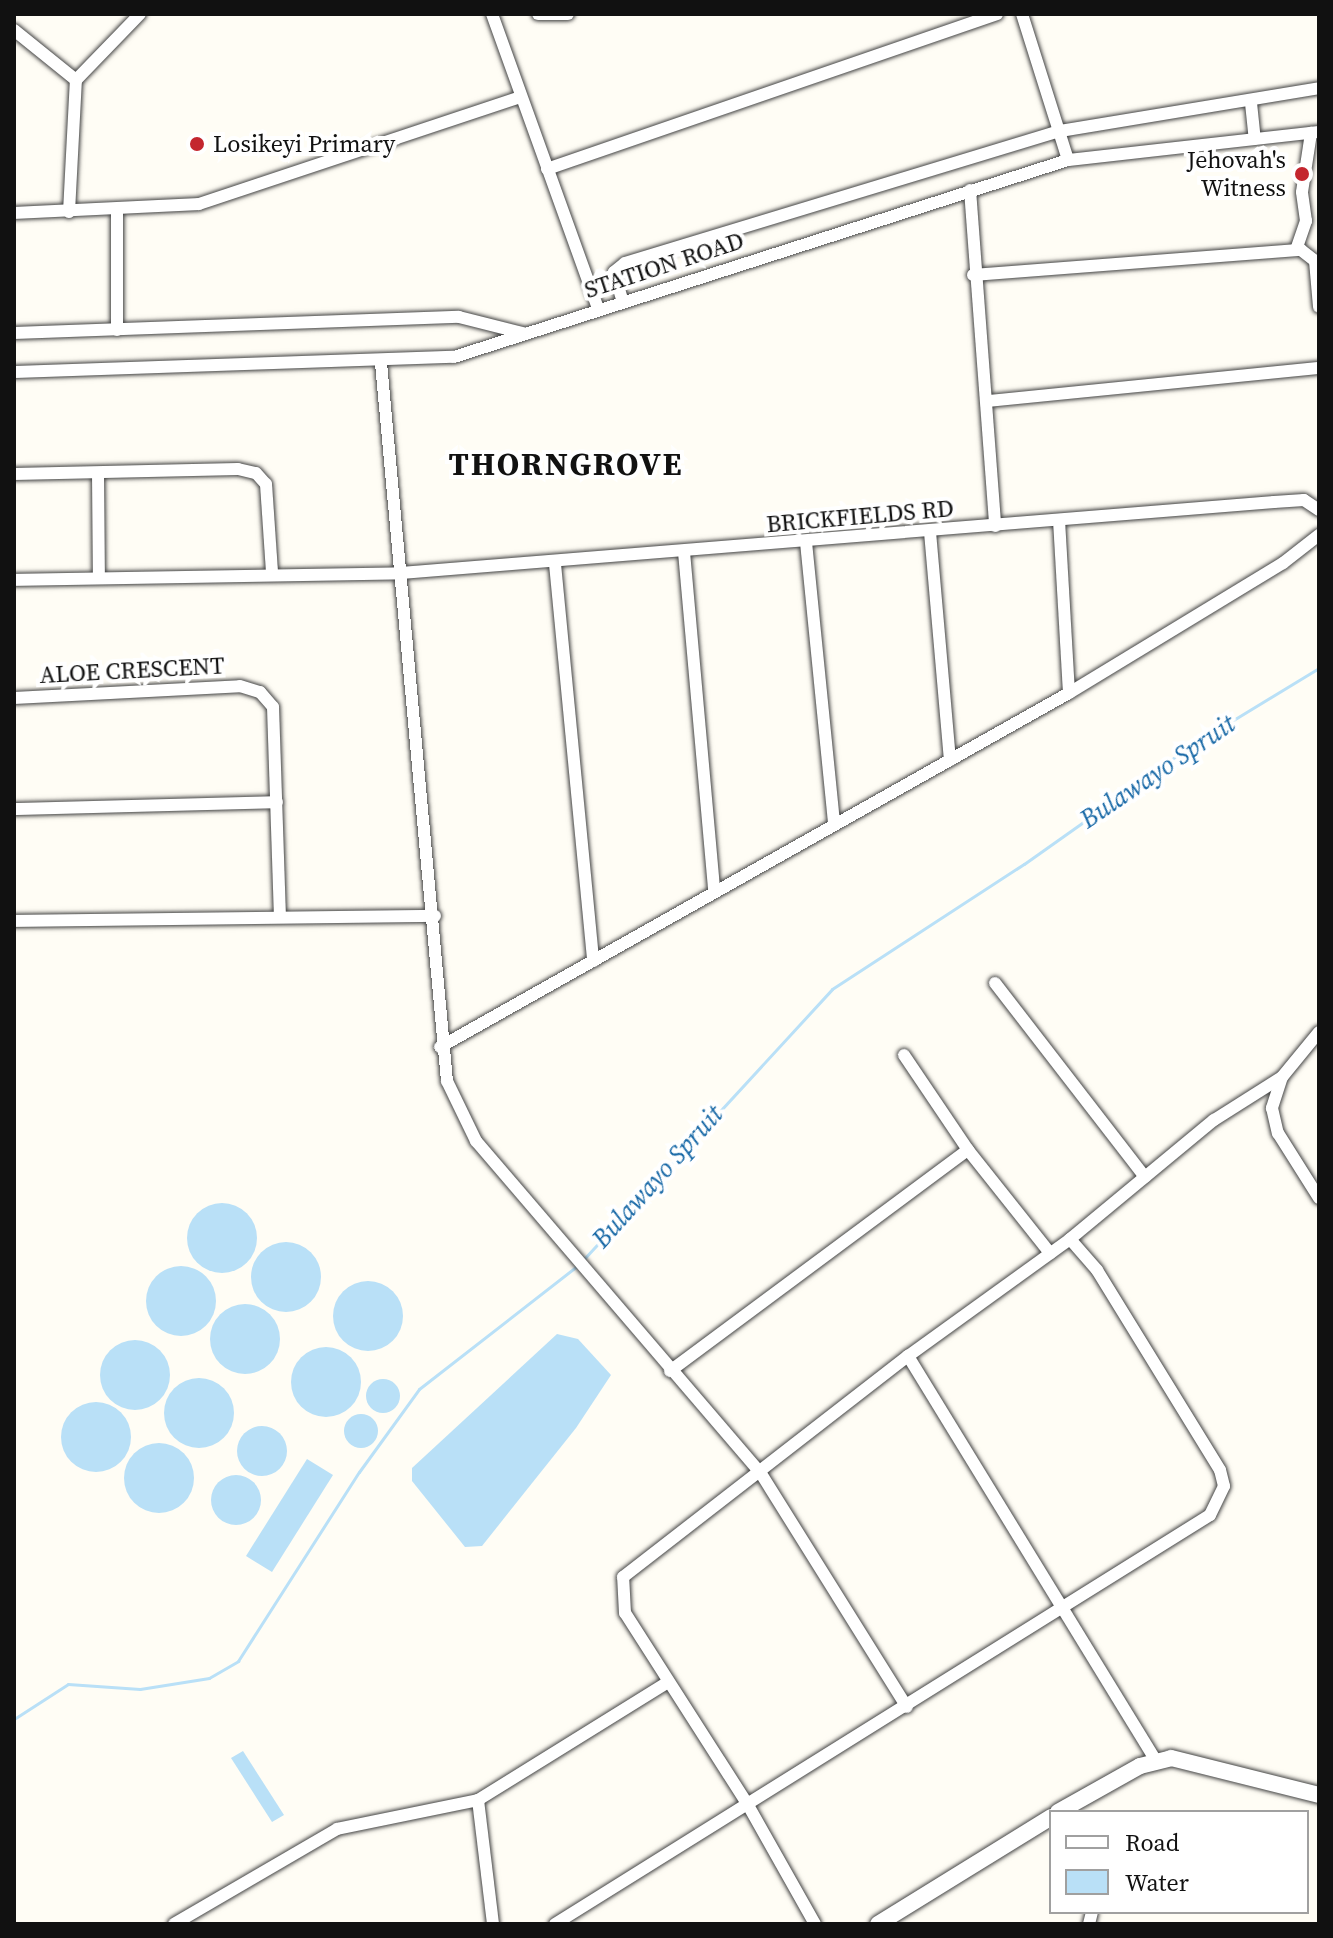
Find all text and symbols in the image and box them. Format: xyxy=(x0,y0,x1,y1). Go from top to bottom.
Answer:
place label: Losikeyi Primary xyxy=(213,130,395,158)
marker: Losikeyi Primary xyxy=(188,135,206,153)
place label: Jehovah's Witness xyxy=(1187,146,1286,202)
marker: Jehovah's Witness xyxy=(1293,165,1311,183)
street label: STATION ROAD xyxy=(581,226,747,304)
district label: THORNGROVE xyxy=(448,445,684,483)
street label: BRICKFIELDS RD xyxy=(765,493,955,539)
street label: ALOE CRESCENT xyxy=(39,651,225,689)
water label: Bulawayo Spruit xyxy=(1074,709,1242,835)
water label: Bulawayo Spruit xyxy=(586,1099,730,1255)
legend xyxy=(1049,1810,1309,1914)
text: Road xyxy=(1125,1826,1179,1859)
text: Water xyxy=(1125,1866,1189,1899)

